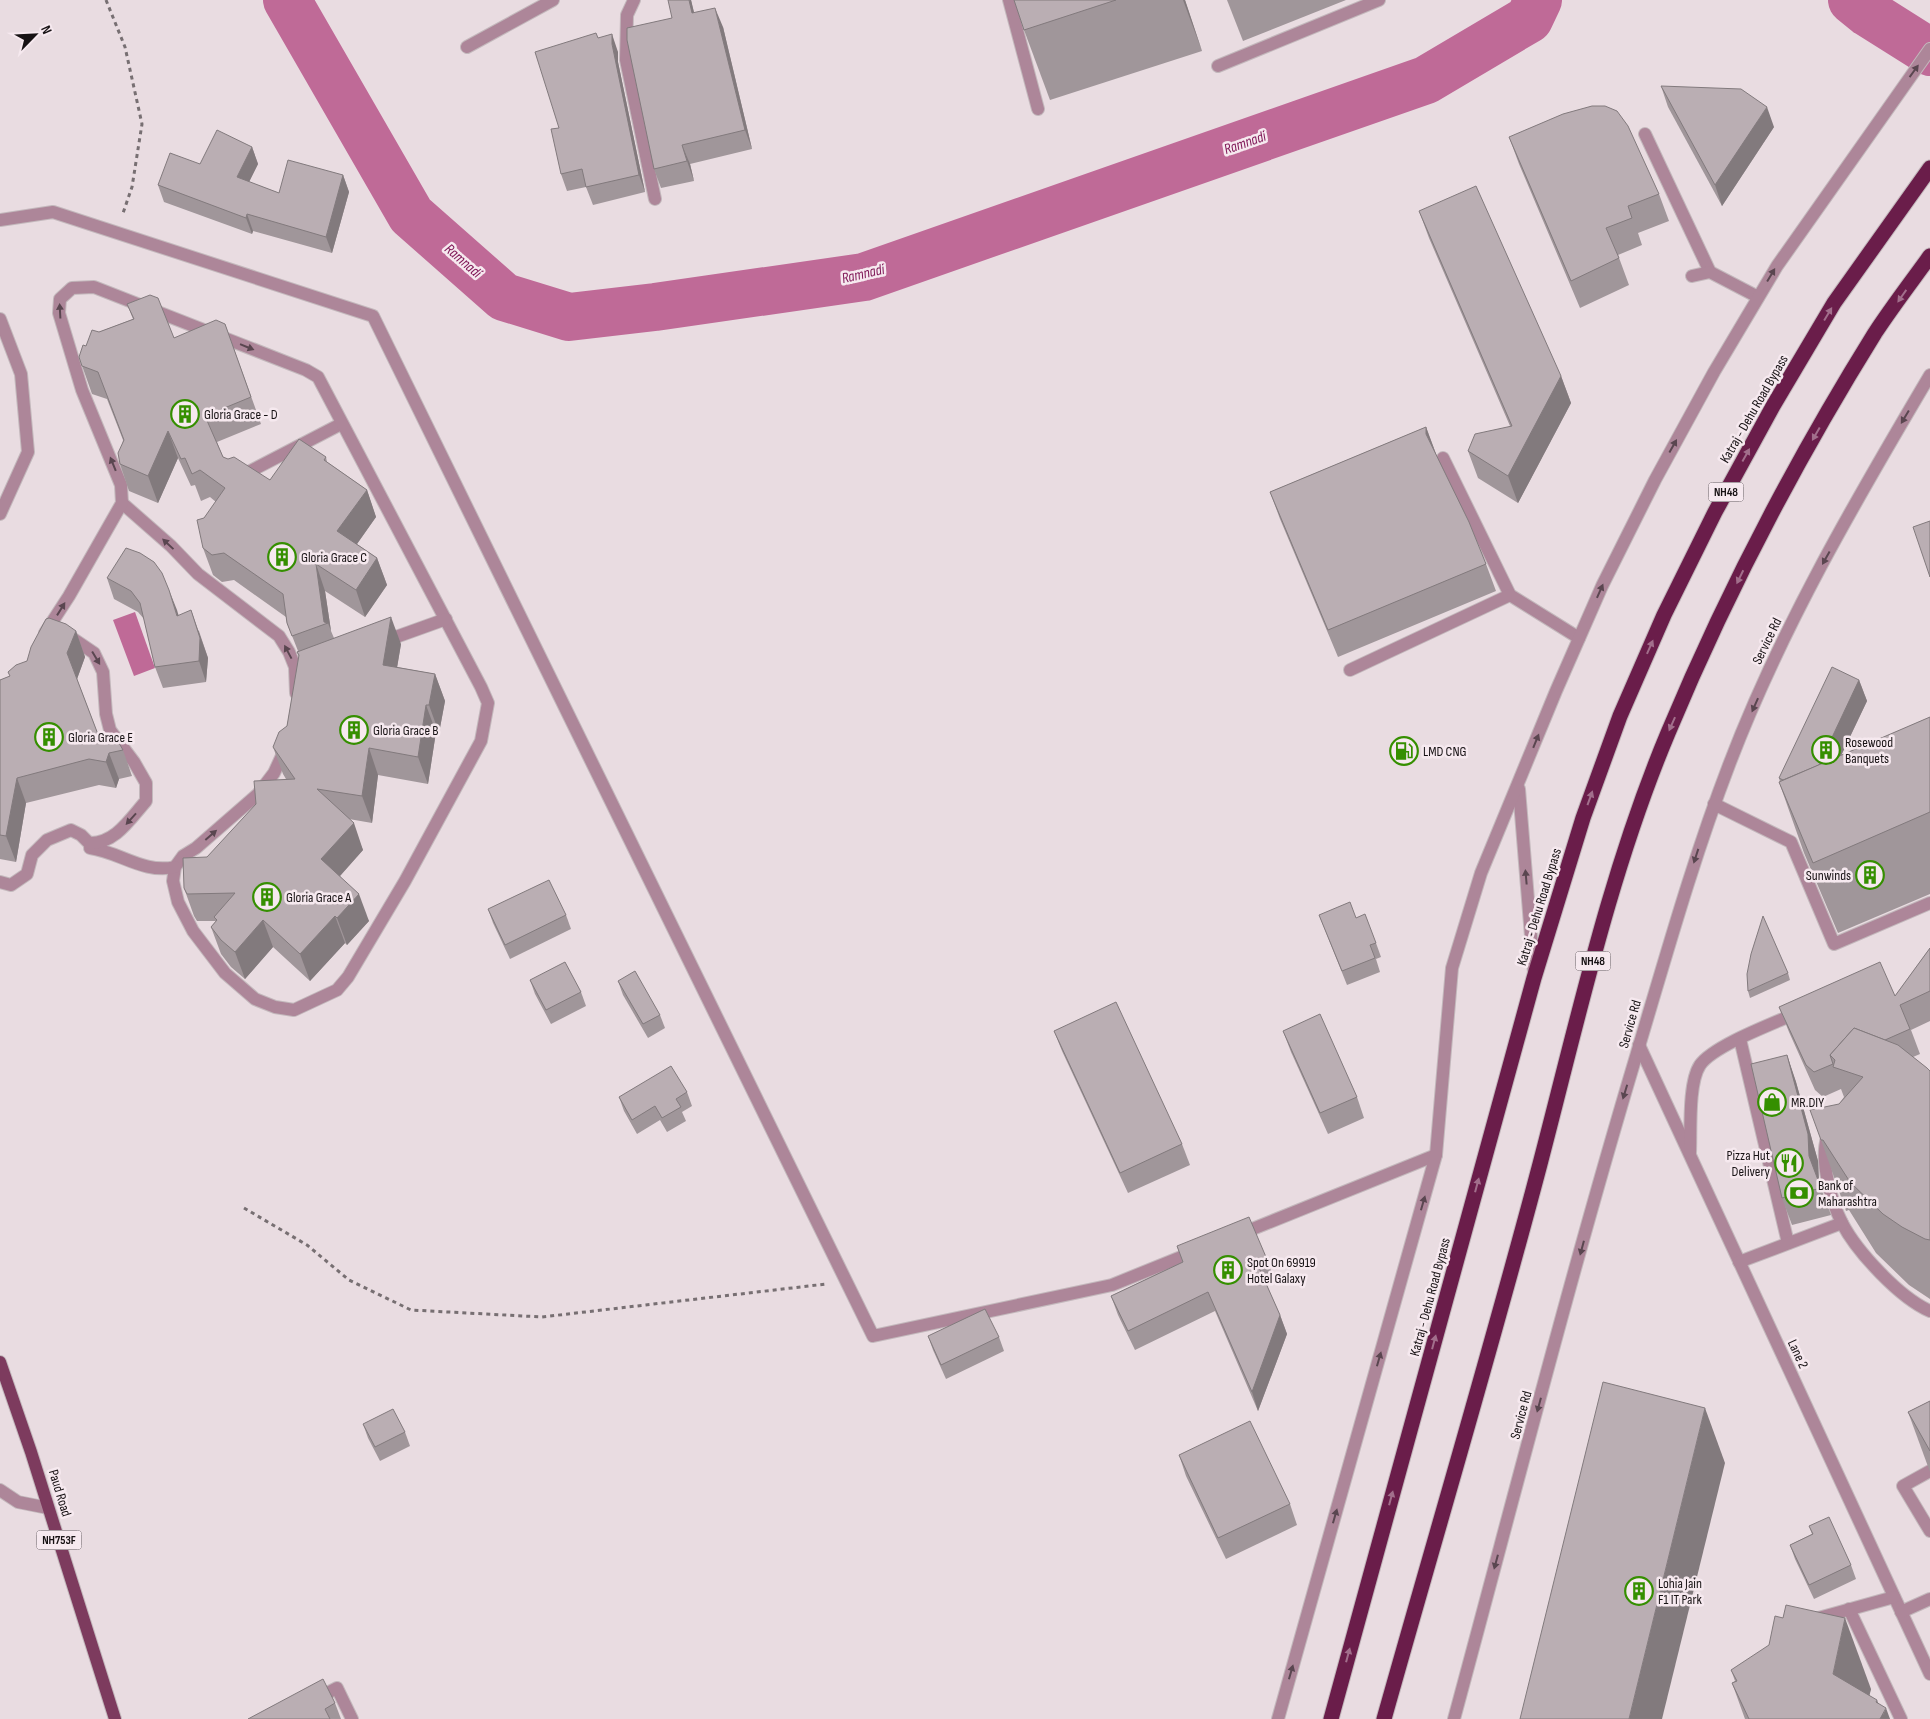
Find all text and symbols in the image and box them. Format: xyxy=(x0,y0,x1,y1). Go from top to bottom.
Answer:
north arrow xyxy=(10,10,60,60)
text: N xyxy=(37,23,56,37)
one-way arrow xyxy=(1909,64,1919,78)
water label: Ramnadi xyxy=(1221,127,1270,159)
water label: Ramnadi xyxy=(440,240,487,283)
water label: Ramnadi xyxy=(840,260,887,288)
one-way arrow xyxy=(1767,269,1776,282)
one-way arrow xyxy=(1897,289,1907,302)
one-way arrow xyxy=(56,303,64,319)
one-way arrow xyxy=(1823,308,1832,321)
one-way arrow xyxy=(240,343,255,351)
street label: Katraj - Dehu Road Bypass xyxy=(1716,352,1792,466)
building icon: Gloria Grace - D xyxy=(170,399,200,429)
place label: Gloria Grace - D xyxy=(204,406,278,423)
one-way arrow xyxy=(1901,410,1910,423)
one-way arrow xyxy=(1812,427,1821,440)
one-way arrow xyxy=(1669,439,1677,454)
one-way arrow xyxy=(1742,448,1751,462)
one-way arrow xyxy=(108,457,116,471)
road number: NH48 xyxy=(1708,482,1744,502)
one-way arrow xyxy=(163,538,175,550)
building icon: Gloria Grace C xyxy=(267,542,297,572)
place label: Gloria Grace C xyxy=(301,549,367,566)
one-way arrow xyxy=(1821,552,1830,565)
one-way arrow xyxy=(1736,570,1744,584)
one-way arrow xyxy=(1596,584,1604,598)
one-way arrow xyxy=(56,602,66,616)
street label: Service Rd xyxy=(1749,615,1786,667)
one-way arrow xyxy=(1647,640,1655,654)
one-way arrow xyxy=(284,644,292,659)
one-way arrow xyxy=(91,651,100,665)
one-way arrow xyxy=(1750,698,1758,712)
building icon: Gloria Grace B xyxy=(339,715,369,745)
one-way arrow xyxy=(1667,717,1675,731)
building icon: Gloria Grace E xyxy=(34,722,64,752)
place label: Gloria Grace B xyxy=(373,722,439,739)
place label: Gloria Grace E xyxy=(68,729,133,746)
one-way arrow xyxy=(1533,734,1541,748)
place label: Rosewood Banquets xyxy=(1845,734,1893,767)
building icon: Rosewood Banquets xyxy=(1811,735,1841,765)
fuel station icon: LMD CNG xyxy=(1389,736,1419,766)
place label: LMD CNG xyxy=(1423,743,1467,760)
one-way arrow xyxy=(1586,790,1594,805)
one-way arrow xyxy=(125,812,136,825)
one-way arrow xyxy=(205,829,217,841)
street label: Katraj - Dehu Road Bypass xyxy=(1513,846,1565,968)
one-way arrow xyxy=(1692,849,1700,864)
building icon: Sunwinds xyxy=(1855,860,1885,890)
place label: Sunwinds xyxy=(1806,867,1851,884)
one-way arrow xyxy=(1522,869,1530,885)
building icon: Gloria Grace A xyxy=(252,882,282,912)
place label: Gloria Grace A xyxy=(286,889,352,906)
road number: NH48 xyxy=(1576,951,1610,970)
street label: Service Rd xyxy=(1615,998,1645,1050)
one-way arrow xyxy=(1621,1085,1629,1100)
shop icon: MR.DIY xyxy=(1757,1087,1787,1117)
place label: MR.DIY xyxy=(1791,1094,1824,1111)
place label: Pizza Hut Delivery xyxy=(1727,1147,1771,1180)
restaurant icon: Pizza Hut Delivery xyxy=(1774,1148,1804,1178)
one-way arrow xyxy=(1474,1177,1482,1192)
place label: Bank of Maharashtra xyxy=(1818,1177,1877,1210)
bank icon: Bank of Maharashtra xyxy=(1784,1178,1814,1208)
one-way arrow xyxy=(1419,1195,1427,1210)
street label: Katraj - Dehu Road Bypass xyxy=(1406,1236,1454,1358)
one-way arrow xyxy=(1577,1241,1585,1256)
place label: Spot On 69919 Hotel Galaxy xyxy=(1247,1254,1316,1287)
building icon: Spot On 69919 Hotel Galaxy xyxy=(1213,1255,1243,1285)
one-way arrow xyxy=(1431,1334,1439,1349)
street label: Lane 2 xyxy=(1784,1337,1812,1371)
one-way arrow xyxy=(1375,1352,1383,1367)
street label: Service Rd xyxy=(1506,1389,1536,1441)
one-way arrow xyxy=(1535,1398,1543,1413)
street label: Paud Road xyxy=(45,1467,75,1519)
one-way arrow xyxy=(1388,1491,1396,1506)
one-way arrow xyxy=(1331,1508,1339,1523)
road number: NH753F xyxy=(36,1530,82,1550)
one-way arrow xyxy=(1492,1555,1500,1570)
place label: Lohia Jain F1 IT Park xyxy=(1658,1575,1703,1608)
building icon: Lohia Jain F1 IT Park xyxy=(1624,1576,1654,1606)
one-way arrow xyxy=(1344,1648,1352,1663)
one-way arrow xyxy=(1287,1664,1295,1679)

